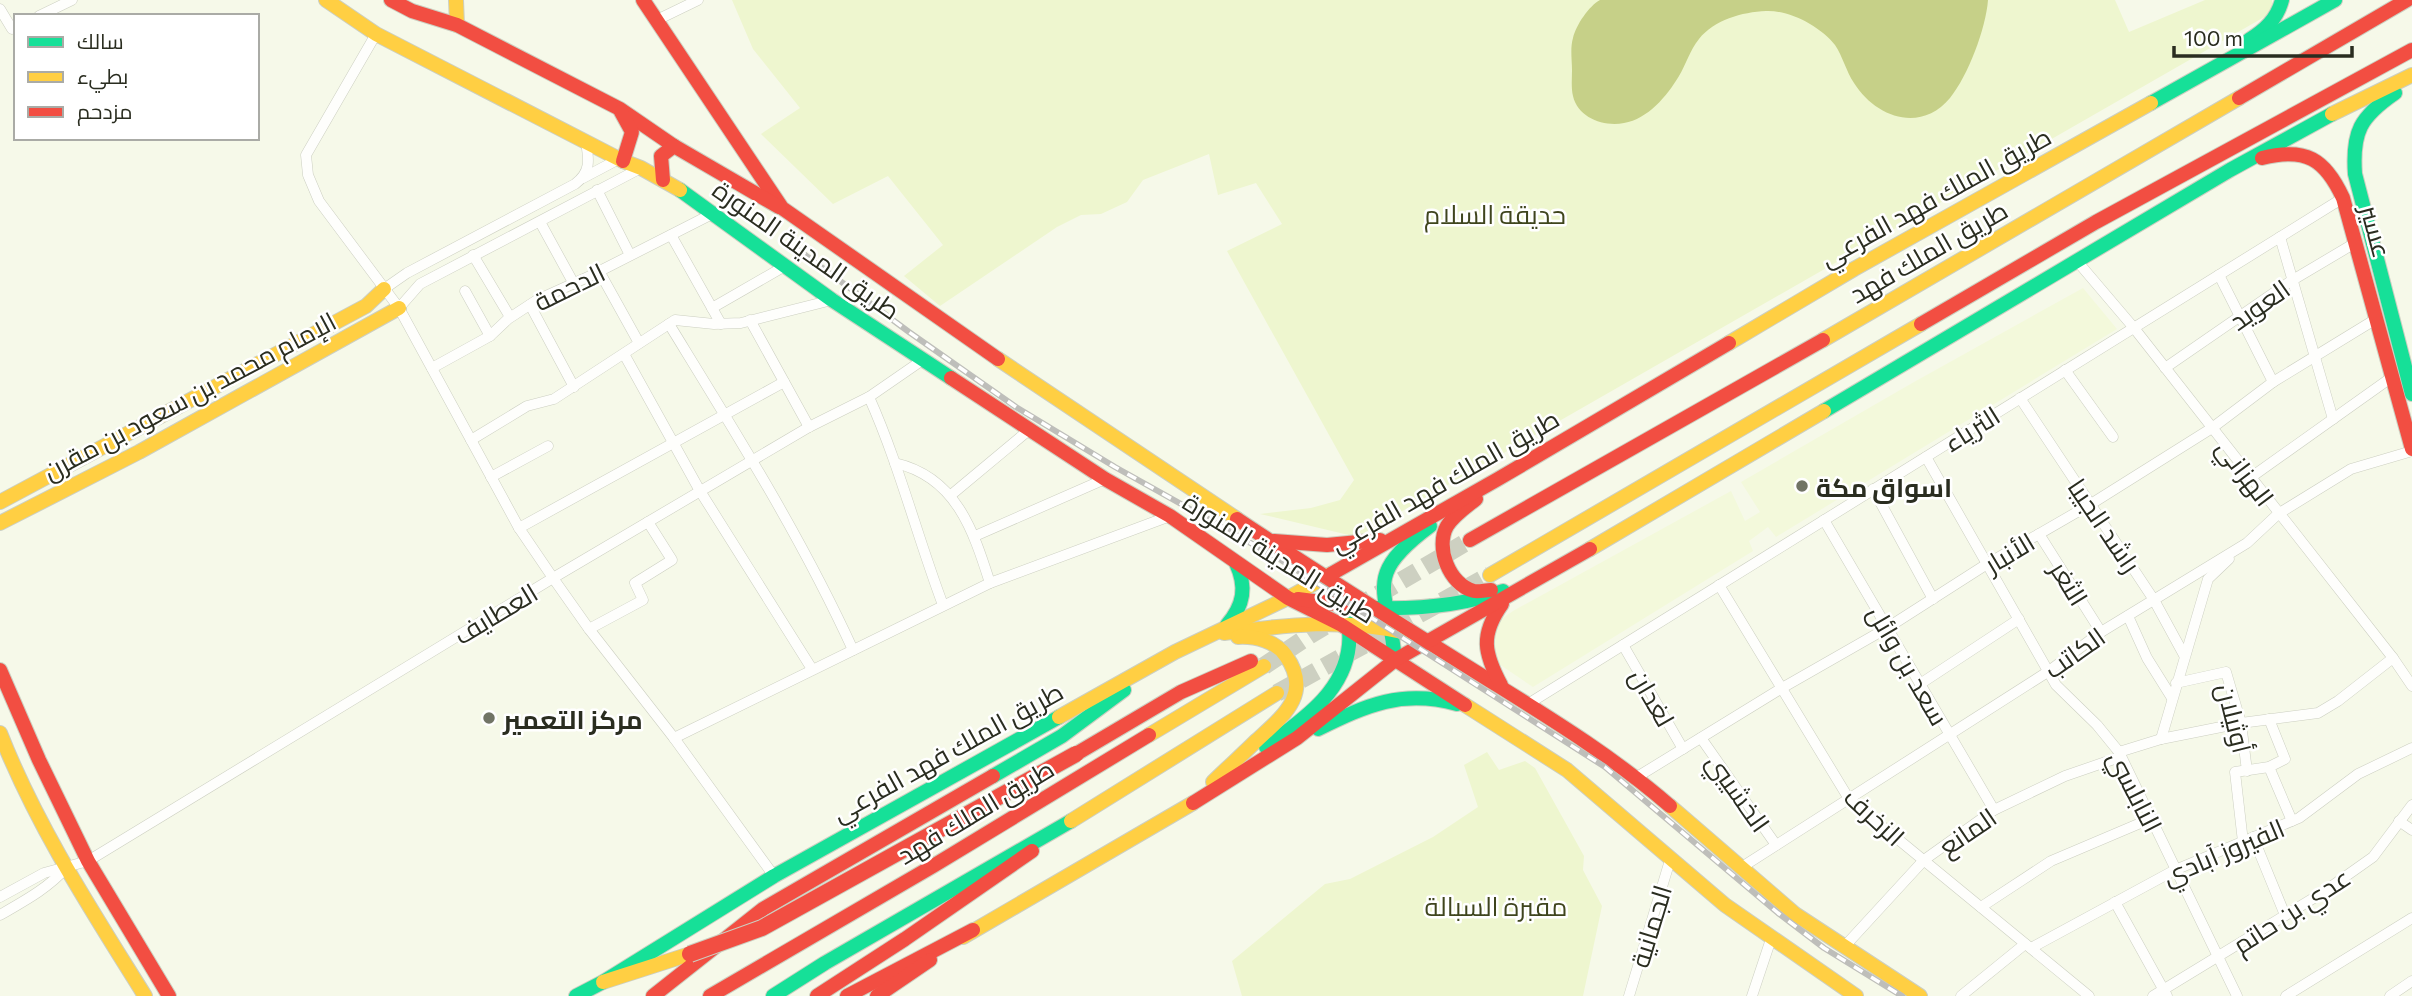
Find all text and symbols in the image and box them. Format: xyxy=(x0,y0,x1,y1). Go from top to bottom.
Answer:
legend xyxy=(14,14,259,140)
scale bar xyxy=(2174,14,2352,58)
text: 100 m xyxy=(2184,25,2243,50)
text: سالك xyxy=(77,28,124,53)
text: بطيء xyxy=(77,63,128,93)
text: مزدحم xyxy=(77,98,132,126)
street label: طريق الملك فهد الفرعي xyxy=(1814,120,2056,272)
street label: طريق المدينة المنورة xyxy=(706,173,906,327)
street label: طريق الملك فهد xyxy=(1843,193,2013,309)
park label: حديقة السلام xyxy=(1424,198,1566,233)
street label: عسير xyxy=(2354,199,2399,261)
street label: الدحمة xyxy=(528,256,610,316)
street label: العويد xyxy=(2223,272,2296,337)
street label: الإمام محمد بن سعود بن مقرن xyxy=(37,304,343,489)
street label: الثرياء xyxy=(1937,399,2005,458)
street label: طريق الملك فهد الفرعي xyxy=(1324,402,1567,564)
street label: الهزاني xyxy=(2205,432,2281,516)
place label: اسواق مكة xyxy=(1816,471,1952,504)
street label: راشد الجيبا xyxy=(2061,472,2148,579)
marker: اسواق مكة xyxy=(1794,478,1810,494)
street label: طريق المدينة المنورة xyxy=(1177,485,1382,630)
street label: الأنبار xyxy=(1977,525,2040,581)
street label: الثغر xyxy=(2043,554,2095,611)
street label: العطايف xyxy=(448,576,542,650)
street label: سعد بن وائل xyxy=(1861,600,1956,731)
street label: الكاتب xyxy=(2038,620,2110,684)
street label: لغدان xyxy=(1623,662,1682,732)
street label: طريق الملك فهد الفرعي xyxy=(826,675,1068,827)
street label: أوثيلان xyxy=(2210,680,2259,756)
place label: مركز التعمير xyxy=(502,703,643,735)
marker: مركز التعمير xyxy=(481,710,497,726)
street label: النابلسي xyxy=(2098,745,2170,839)
street label: الخشيبي xyxy=(1695,747,1777,841)
street label: طريق الملك فهد xyxy=(891,752,1059,870)
street label: الزخرف xyxy=(1838,780,1912,852)
street label: المانع xyxy=(1932,801,2003,864)
street label: الفيروز آبادي xyxy=(2157,811,2291,896)
street label: عدي بن حاتم xyxy=(2226,861,2359,964)
street label: الجمانية xyxy=(1623,881,1677,971)
park label: مقبرة السبالة xyxy=(1425,890,1567,922)

